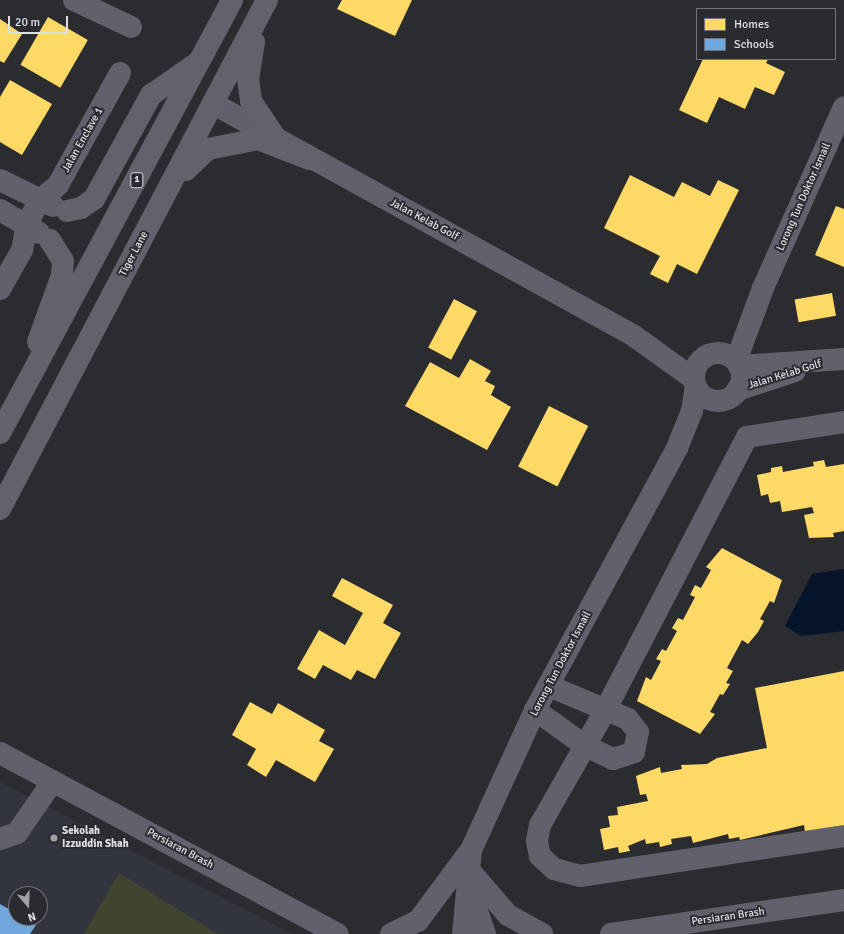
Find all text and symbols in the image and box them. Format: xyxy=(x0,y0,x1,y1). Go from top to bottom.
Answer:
scale bar xyxy=(10,8,70,34)
legend xyxy=(696,8,836,60)
text: 20 m xyxy=(15,15,40,30)
text: Homes xyxy=(734,17,769,32)
text: Schools xyxy=(734,37,774,52)
street label: Jalan Enclave 1 xyxy=(60,105,106,175)
street label: Lorong Tun Doktor Ismail xyxy=(774,141,834,253)
road number: 1 xyxy=(130,172,144,188)
street label: Jalan Kelab Golf xyxy=(387,196,461,244)
street label: Tiger Lane xyxy=(117,229,151,279)
street label: Jalan Kelab Golf xyxy=(747,358,823,392)
street label: Lorong Tun Doktor Ismail xyxy=(528,609,594,719)
place label: Sekolah Izzuddin Shah xyxy=(62,825,129,851)
street label: Persiaran Brash xyxy=(144,826,216,872)
marker: Sekolah Izzuddin Shah xyxy=(49,833,59,843)
north arrow xyxy=(8,886,48,926)
street label: Persiaran Brash xyxy=(691,905,765,929)
text: N xyxy=(26,909,37,924)

